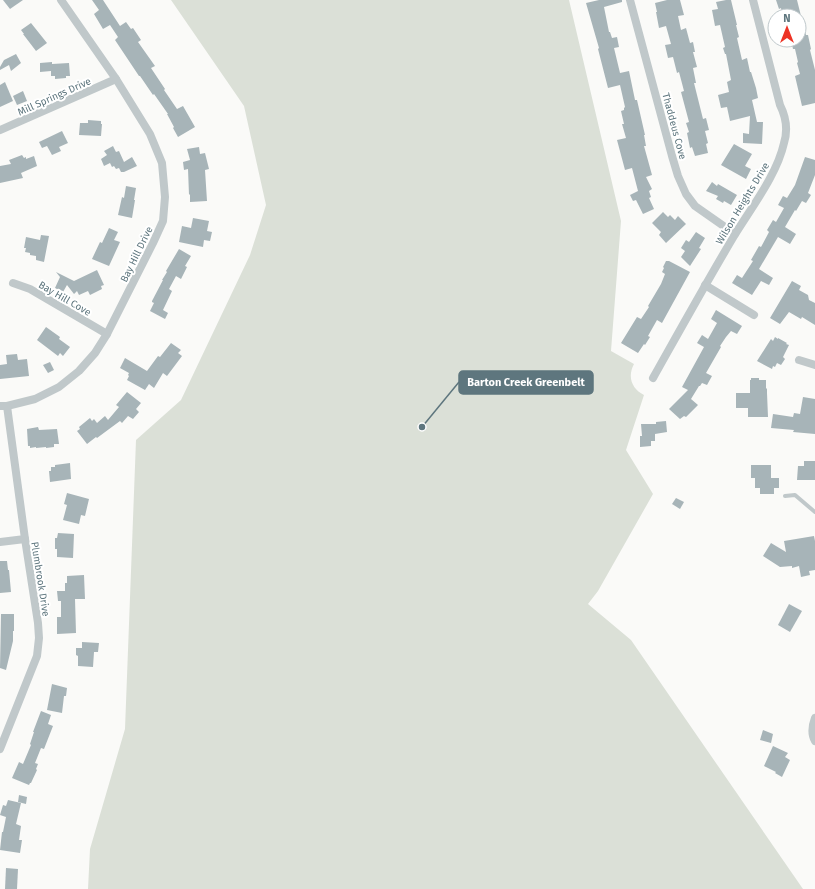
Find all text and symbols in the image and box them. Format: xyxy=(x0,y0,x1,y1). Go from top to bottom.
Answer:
north arrow xyxy=(767,8,807,48)
text: N xyxy=(783,12,791,25)
street label: Mill Springs Drive xyxy=(16,75,93,118)
street label: Thaddeus Cove xyxy=(659,92,689,161)
street label: Wilson Heights Drive xyxy=(714,160,772,247)
street label: Bay Hill Drive xyxy=(118,225,156,284)
street label: Bay Hill Cove xyxy=(36,279,93,319)
callout: Barton Creek Greenbelt xyxy=(459,371,593,394)
text: Barton Creek Greenbelt xyxy=(467,376,586,389)
street label: Plumbrook Drive xyxy=(28,541,52,617)

